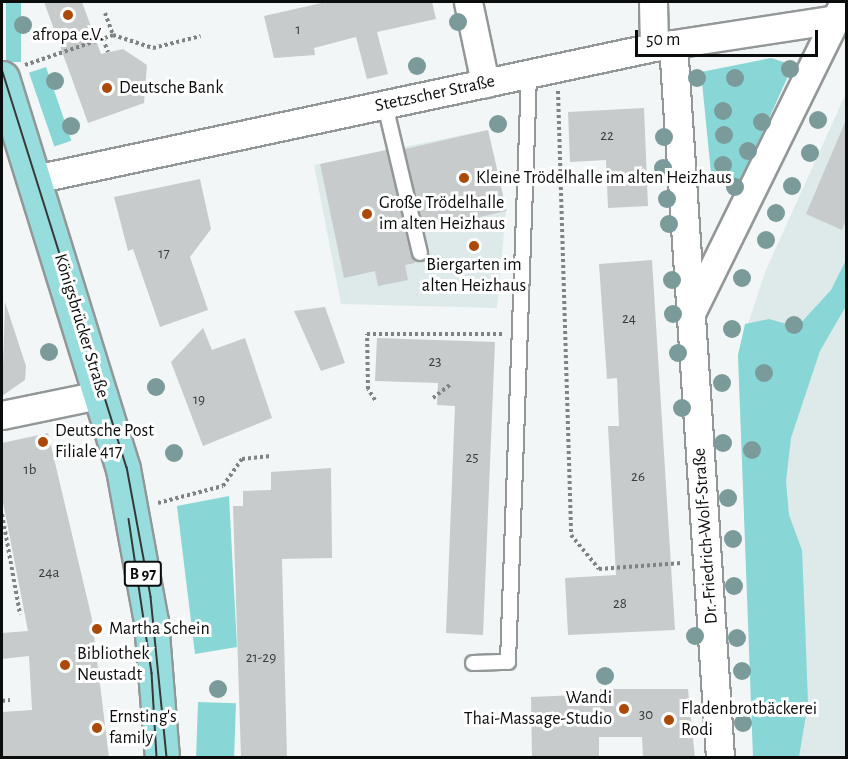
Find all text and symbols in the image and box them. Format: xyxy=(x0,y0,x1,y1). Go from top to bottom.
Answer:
marker: afropa e.V. xyxy=(61,8,75,22)
scale bar xyxy=(638,18,821,56)
house number: 1 xyxy=(295,21,301,39)
place label: afropa e.V. xyxy=(32,24,104,46)
text: 50 m xyxy=(646,31,680,49)
street label: Stetzscher Straße xyxy=(373,71,497,117)
place label: Deutsche Bank xyxy=(119,77,223,99)
marker: Deutsche Bank xyxy=(100,81,114,95)
house number: 22 xyxy=(600,127,614,145)
place label: Kleine Trödelhalle im alten Heizhaus xyxy=(476,167,732,189)
marker: Kleine Trödelhalle im alten Heizhaus xyxy=(457,171,471,185)
place label: Große Trödelhalle im alten Heizhaus xyxy=(379,193,505,236)
marker: Große Trödelhalle im alten Heizhaus xyxy=(360,207,374,221)
marker: Biergarten im alten Heizhaus xyxy=(467,239,481,253)
house number: 17 xyxy=(158,245,170,263)
street label: Königsbrücker Straße xyxy=(49,251,113,401)
place label: Biergarten im alten Heizhaus xyxy=(422,255,526,298)
house number: 24 xyxy=(622,310,636,328)
house number: 23 xyxy=(428,353,442,371)
house number: 19 xyxy=(193,391,205,409)
place label: Deutsche Post Filiale 417 xyxy=(55,421,154,464)
marker: Deutsche Post Filiale 417 xyxy=(36,435,50,449)
street label: Dr.-Friedrich-Wolf-Straße xyxy=(689,447,723,625)
house number: 25 xyxy=(465,449,479,467)
house number: 1b xyxy=(24,461,36,479)
house number: 26 xyxy=(631,468,645,486)
road number: B 97 xyxy=(124,561,162,587)
house number: 24a xyxy=(39,564,59,582)
house number: 28 xyxy=(613,595,627,613)
place label: Martha Schein xyxy=(109,618,210,640)
marker: Martha Schein xyxy=(90,622,104,636)
place label: Bibliothek Neustadt xyxy=(77,644,150,686)
house number: 21-29 xyxy=(246,649,276,667)
marker: Bibliothek Neustadt xyxy=(58,658,72,672)
place label: Wandi Thai-Massage-Studio xyxy=(464,688,612,730)
place label: Fladenbrotbäckerei Rodi xyxy=(681,699,817,742)
marker: Wandi Thai-Massage-Studio xyxy=(617,702,631,716)
house number: 30 xyxy=(639,706,653,724)
place label: Ernsting's family xyxy=(109,707,177,750)
marker: Fladenbrotbäckerei Rodi xyxy=(662,713,676,727)
marker: Ernsting's family xyxy=(90,721,104,735)

